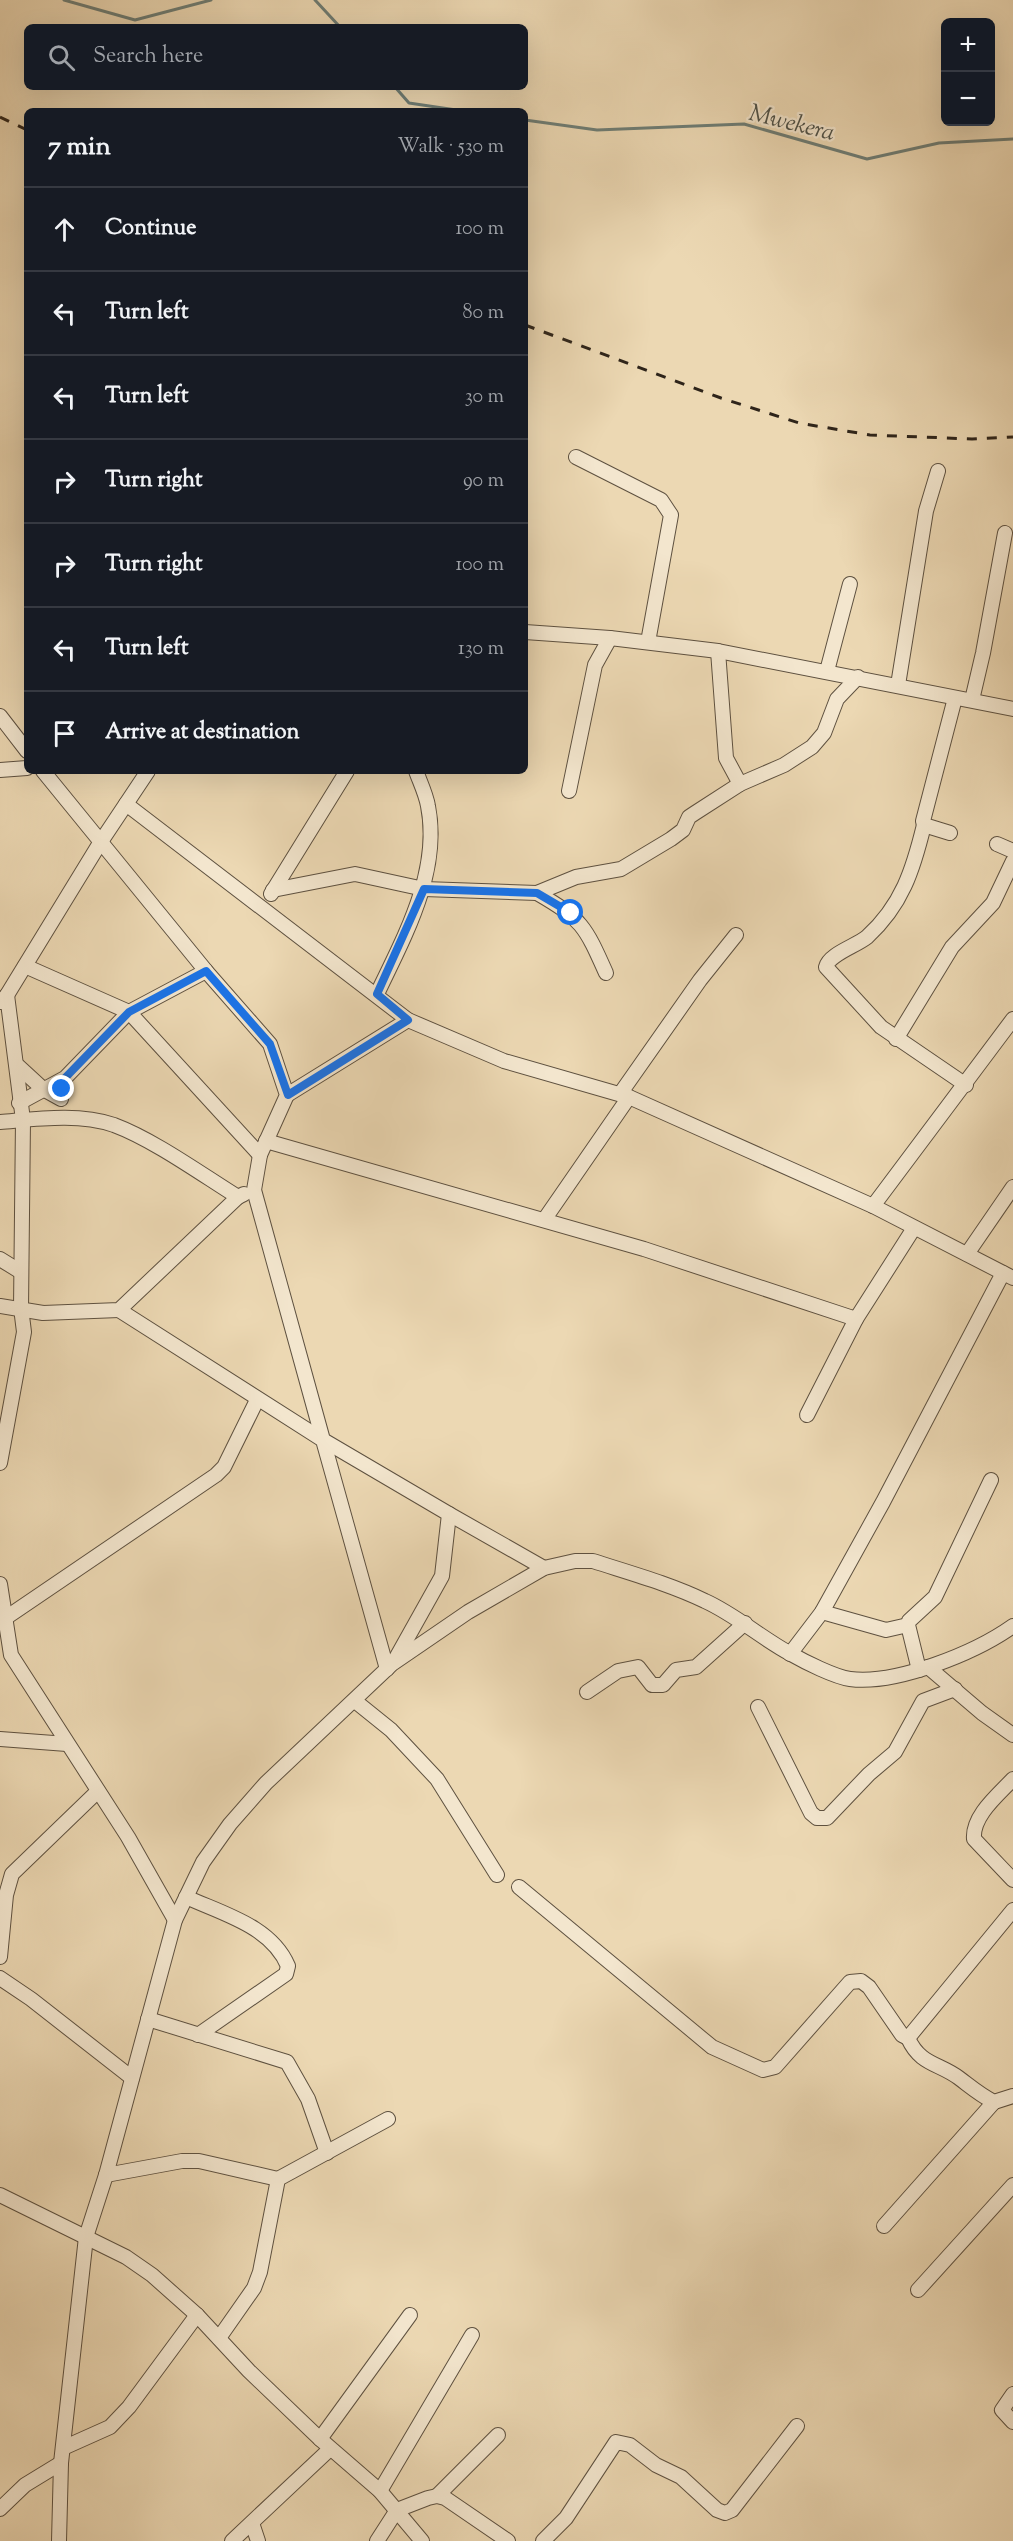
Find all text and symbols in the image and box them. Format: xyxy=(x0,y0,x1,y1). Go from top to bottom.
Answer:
map controls xyxy=(941,18,995,126)
button: + xyxy=(941,18,995,72)
search box xyxy=(24,24,528,90)
icon: search xyxy=(45,41,78,74)
text: Search here xyxy=(93,41,203,73)
button: − xyxy=(941,72,995,126)
water label: Mwekera xyxy=(745,97,838,151)
text: 7 min xyxy=(48,129,111,166)
text: Walk · 530 m xyxy=(397,133,504,162)
icon: ahead xyxy=(48,213,81,246)
text: Continue xyxy=(105,213,196,245)
text: 100 m xyxy=(455,215,504,244)
icon: left xyxy=(48,297,81,330)
text: Turn left xyxy=(105,297,188,329)
text: 80 m xyxy=(463,299,504,328)
icon: left xyxy=(48,381,81,414)
text: Turn left xyxy=(105,381,188,413)
text: 30 m xyxy=(465,383,504,412)
icon: right xyxy=(48,465,81,498)
text: Turn right xyxy=(105,465,202,497)
text: 90 m xyxy=(463,467,504,496)
icon: right xyxy=(48,549,81,582)
text: Turn right xyxy=(105,549,202,581)
text: 100 m xyxy=(455,551,504,580)
icon: left xyxy=(48,633,81,666)
text: Turn left xyxy=(105,633,188,665)
text: 130 m xyxy=(458,635,504,664)
icon: arrive xyxy=(48,717,81,750)
text: Arrive at destination xyxy=(105,717,300,749)
route start xyxy=(557,899,583,925)
route end xyxy=(48,1075,74,1101)

